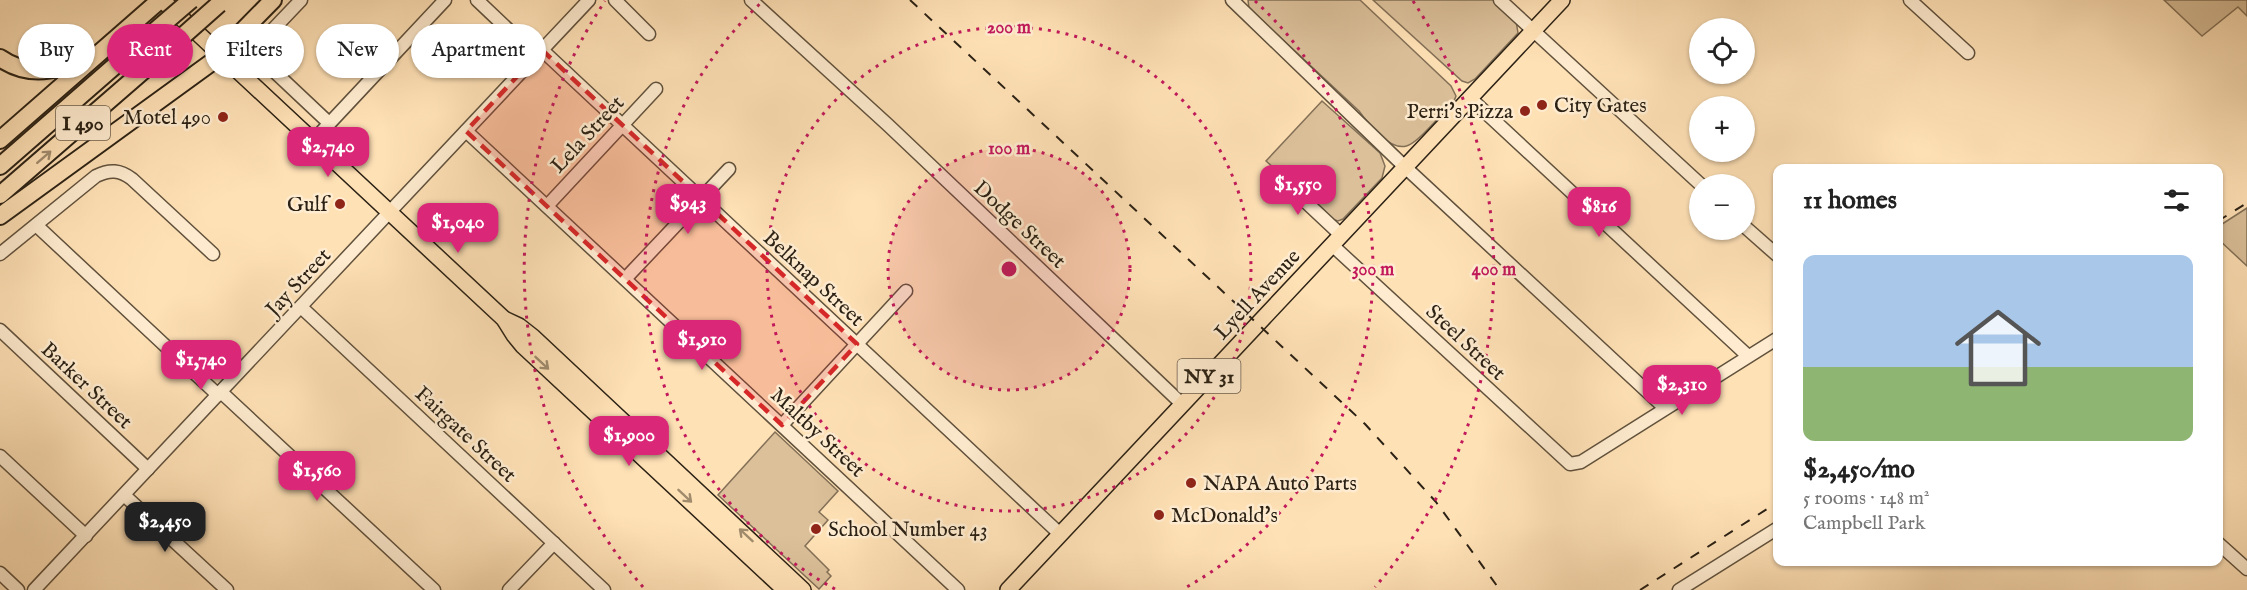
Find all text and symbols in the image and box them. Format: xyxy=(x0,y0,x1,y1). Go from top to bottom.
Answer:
text: 200 m xyxy=(987,17,1031,40)
map controls xyxy=(1689,18,1755,240)
button: locate xyxy=(1689,18,1755,84)
chip: Buy xyxy=(18,24,95,78)
chip: Rent xyxy=(107,24,193,78)
chip: Filters xyxy=(205,24,304,78)
chip: New xyxy=(316,24,399,78)
chip: Apartment xyxy=(411,24,546,78)
street label: Lela Street xyxy=(545,91,631,179)
place label: City Gates xyxy=(1554,93,1647,120)
button: + xyxy=(1689,96,1755,162)
marker: City Gates xyxy=(1535,98,1549,112)
place label: Perri's Pizza xyxy=(1407,99,1514,126)
marker: Perri's Pizza xyxy=(1518,104,1532,118)
place label: Motel 490 xyxy=(123,105,211,132)
road number: I 490 xyxy=(56,106,110,140)
marker: Motel 490 xyxy=(216,110,230,124)
pin: $2,740 xyxy=(279,127,377,178)
text: $2,740 xyxy=(301,134,355,159)
text: 100 m xyxy=(988,138,1030,161)
one-way arrow xyxy=(36,150,51,164)
pin: $1,550 xyxy=(1249,165,1347,216)
text: $1,550 xyxy=(1274,172,1322,197)
button: − xyxy=(1689,174,1755,240)
street label: Dodge Street xyxy=(967,175,1071,275)
pin: $943 xyxy=(652,184,724,235)
text: 11 homes xyxy=(1803,184,1897,217)
icon: filters xyxy=(2160,184,2193,217)
pin: $816 xyxy=(1563,187,1635,238)
text: $943 xyxy=(670,191,706,216)
place label: Gulf xyxy=(287,192,331,219)
text: $816 xyxy=(1582,194,1616,219)
marker: Gulf xyxy=(333,197,347,211)
pin: $1,040 xyxy=(409,203,507,254)
text: $1,040 xyxy=(431,210,485,235)
street label: Belknap Street xyxy=(757,225,869,333)
street label: Jay Street xyxy=(259,243,338,324)
street label: Lyell Avenue xyxy=(1209,244,1307,346)
centre of rings xyxy=(999,259,1019,279)
text: 300 m xyxy=(1352,259,1394,282)
text: 400 m xyxy=(1472,259,1516,282)
icon: home xyxy=(1944,294,2052,402)
street label: Steel Street xyxy=(1419,299,1511,387)
pin: $1,910 xyxy=(653,320,751,371)
text: $1,910 xyxy=(677,327,727,352)
street label: Barker Street xyxy=(34,337,138,435)
pin: $1,740 xyxy=(152,340,250,391)
text: $1,740 xyxy=(175,347,227,372)
one-way arrow xyxy=(534,356,549,370)
road number: NY 31 xyxy=(1178,359,1240,393)
pin: $2,310 xyxy=(1633,365,1731,416)
text: $2,310 xyxy=(1657,372,1707,397)
street label: Fairgate Street xyxy=(408,381,522,489)
street label: Maltby Street xyxy=(764,382,870,484)
pin: $1,900 xyxy=(580,416,678,467)
text: $1,900 xyxy=(603,423,655,448)
pin: $1,560 xyxy=(268,451,366,502)
text: $2,450/mo xyxy=(1803,453,1915,486)
text: $1,560 xyxy=(292,458,342,483)
place label: NAPA Auto Parts xyxy=(1203,471,1357,498)
marker: NAPA Auto Parts xyxy=(1184,476,1198,490)
text: 5 rooms · 148 m² xyxy=(1803,486,1930,511)
one-way arrow xyxy=(677,489,692,504)
pin: $2,450 xyxy=(116,502,214,553)
place label: McDonald's xyxy=(1171,503,1278,530)
marker: McDonald's xyxy=(1152,508,1166,522)
text: $2,450 xyxy=(139,509,191,534)
text: Campbell Park xyxy=(1803,511,1925,536)
place label: School Number 43 xyxy=(828,517,988,544)
marker: School Number 43 xyxy=(809,522,823,536)
one-way arrow xyxy=(739,528,754,542)

